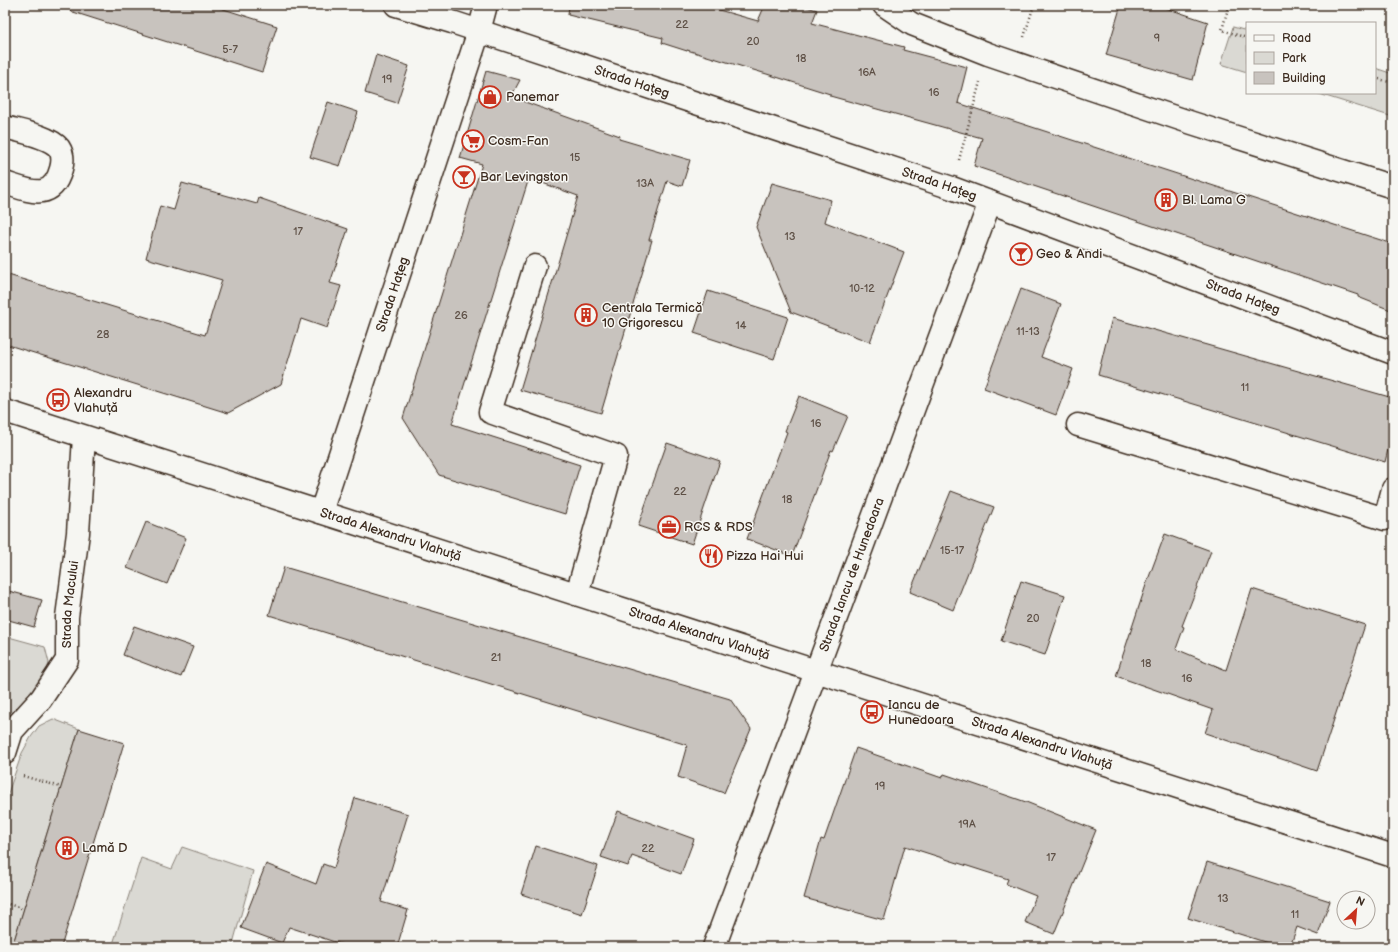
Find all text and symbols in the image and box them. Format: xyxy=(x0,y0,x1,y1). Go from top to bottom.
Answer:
house number: 22 xyxy=(676,18,689,31)
legend xyxy=(1246,22,1376,94)
text: Road xyxy=(1282,31,1311,46)
house number: 9 xyxy=(1154,32,1160,45)
house number: 20 xyxy=(747,35,760,48)
house number: 5-7 xyxy=(222,43,238,56)
text: Park xyxy=(1282,51,1306,66)
house number: 18 xyxy=(796,52,806,65)
street label: Strada Hațeg xyxy=(592,62,671,102)
house number: 16A xyxy=(858,66,876,79)
text: Building xyxy=(1282,71,1326,86)
house number: 19 xyxy=(382,73,392,86)
shop icon: Panemar xyxy=(477,84,503,110)
house number: 16 xyxy=(929,86,940,99)
place label: Panemar xyxy=(506,89,559,105)
supermarket icon: Cosm-Fan xyxy=(460,128,486,154)
place label: Cosm-Fan xyxy=(488,133,549,149)
house number: 15 xyxy=(570,151,580,164)
bar icon: Bar Levingston xyxy=(451,164,477,190)
street label: Strada Hațeg xyxy=(900,164,979,205)
place label: Bar Levingston xyxy=(480,169,568,185)
house number: 13A xyxy=(636,177,654,190)
building icon: Bl. Lama G xyxy=(1153,187,1179,213)
place label: Bl. Lama G xyxy=(1182,192,1246,208)
house number: 17 xyxy=(293,225,303,238)
house number: 13 xyxy=(784,230,796,243)
bar icon: Geo & Andi xyxy=(1008,241,1034,267)
place label: Geo & Andi xyxy=(1036,246,1102,262)
street label: Strada Hațeg xyxy=(373,255,412,334)
street label: Strada Hațeg xyxy=(1204,276,1282,318)
house number: 10-12 xyxy=(849,282,875,295)
place label: Centrala Termică 10 Grigorescu xyxy=(602,300,702,331)
building icon: Centrala Termică 10 Grigorescu xyxy=(573,302,599,328)
house number: 26 xyxy=(454,309,468,322)
house number: 14 xyxy=(736,319,747,332)
house number: 11-13 xyxy=(1016,325,1040,338)
house number: 28 xyxy=(97,328,109,341)
house number: 11 xyxy=(1241,381,1249,394)
place label: Alexandru Vlahuță xyxy=(74,385,132,416)
bus stop icon: Alexandru Vlahuță xyxy=(45,387,71,413)
house number: 16 xyxy=(811,417,822,430)
house number: 22 xyxy=(674,485,687,498)
house number: 18 xyxy=(782,493,792,506)
street label: Strada Iancu de Hunedoara xyxy=(816,496,888,654)
street label: Strada Alexandru Vlahuță xyxy=(318,505,463,565)
office icon: RCS & RDS xyxy=(656,514,682,540)
place label: RCS & RDS xyxy=(684,519,753,535)
restaurant icon: Pizza Hai Hui xyxy=(698,543,724,569)
house number: 15-17 xyxy=(940,544,965,557)
place label: Pizza Hai Hui xyxy=(726,548,804,564)
street label: Strada Macului xyxy=(59,560,82,648)
street label: Strada Alexandru Vlahuță xyxy=(627,603,772,664)
house number: 20 xyxy=(1027,612,1040,625)
house number: 21 xyxy=(491,651,501,664)
house number: 18 xyxy=(1141,657,1151,670)
house number: 16 xyxy=(1182,672,1193,685)
place label: Iancu de Hunedoara xyxy=(888,697,954,728)
bus stop icon: Iancu de Hunedoara xyxy=(859,699,885,725)
street label: Strada Alexandru Vlahuță xyxy=(969,713,1115,774)
house number: 19 xyxy=(875,780,885,793)
house number: 19A xyxy=(958,818,976,831)
building icon: Lamă D xyxy=(54,835,80,861)
place label: Lamă D xyxy=(82,840,128,856)
house number: 22 xyxy=(642,842,655,855)
house number: 17 xyxy=(1046,851,1056,864)
north arrow xyxy=(1336,890,1376,930)
house number: 13 xyxy=(1217,892,1229,905)
text: N xyxy=(1354,894,1367,909)
house number: 11 xyxy=(1291,908,1299,921)

